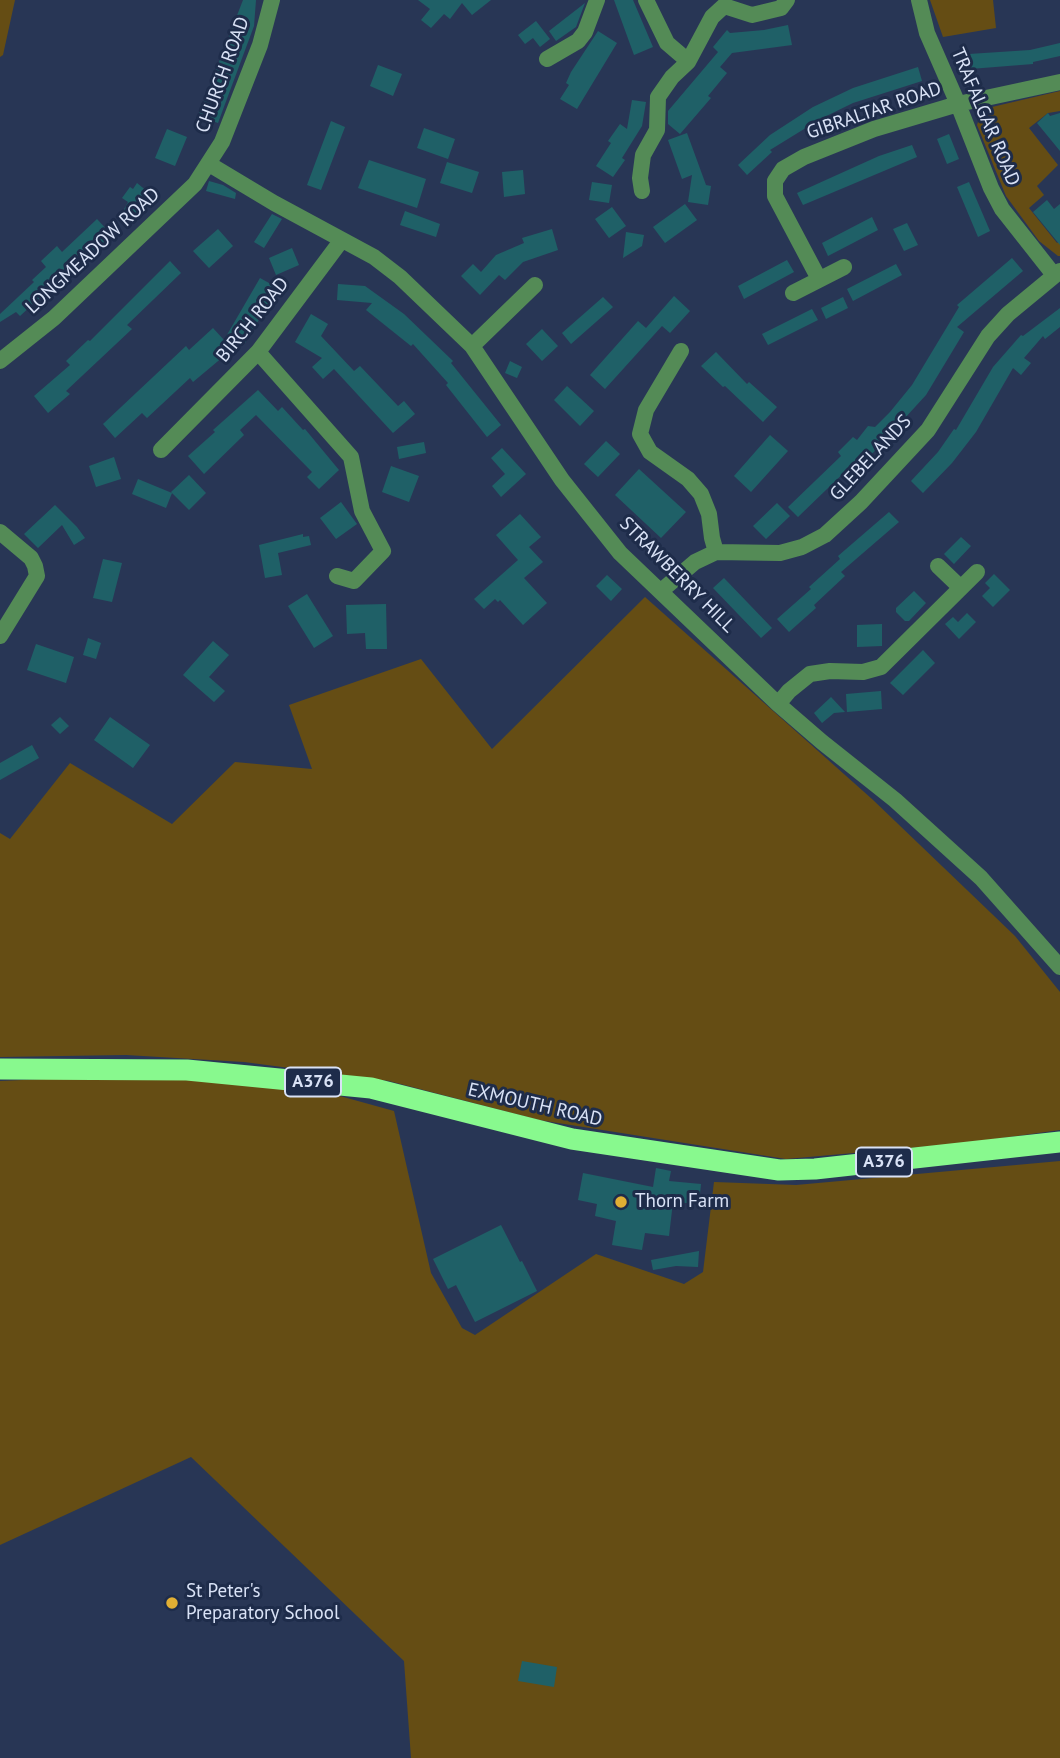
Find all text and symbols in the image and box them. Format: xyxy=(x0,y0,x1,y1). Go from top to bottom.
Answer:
street label: CHURCH ROAD xyxy=(191,14,255,136)
street label: TRAFALGAR ROAD xyxy=(946,45,1024,189)
street label: GIBRALTAR ROAD xyxy=(804,77,944,145)
street label: LONGMEADOW ROAD xyxy=(21,183,165,319)
street label: BIRCH ROAD xyxy=(212,273,294,367)
street label: GLEBELANDS xyxy=(825,410,917,506)
street label: STRAWBERRY HILL xyxy=(614,512,740,638)
road number: A376 xyxy=(285,1068,341,1097)
street label: EXMOUTH ROAD xyxy=(466,1078,604,1132)
road number: A376 xyxy=(856,1148,912,1176)
place label: Thorn Farm xyxy=(635,1191,729,1213)
marker: Thorn Farm xyxy=(613,1194,629,1210)
place label: St Peter's Preparatory School xyxy=(186,1581,339,1625)
marker: St Peter's Preparatory School xyxy=(164,1595,180,1611)

